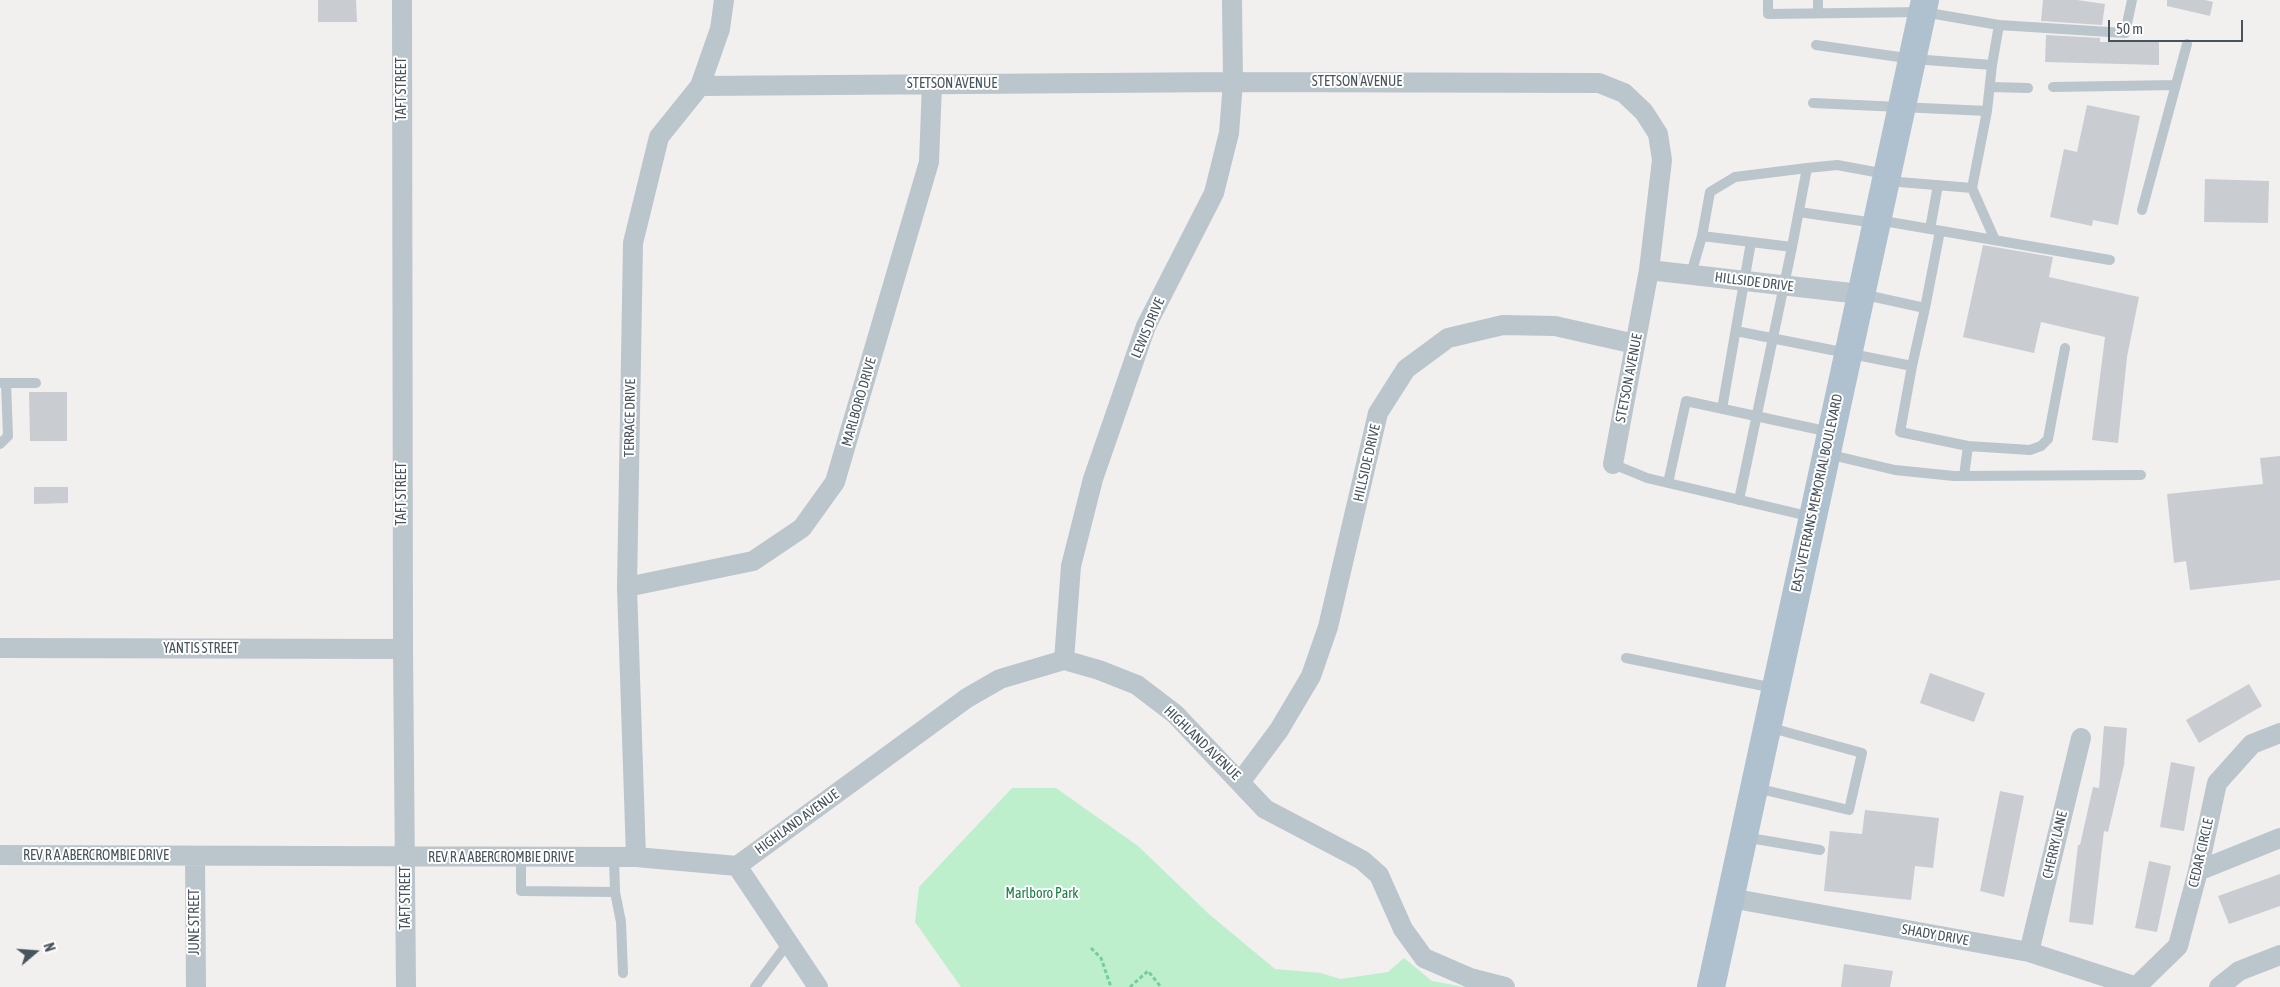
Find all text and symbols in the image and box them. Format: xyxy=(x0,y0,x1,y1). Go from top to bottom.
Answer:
scale bar xyxy=(2110,10,2245,42)
text: 50 m xyxy=(2116,20,2143,37)
street label: TAFT STREET xyxy=(394,57,410,121)
street label: STETSON AVENUE xyxy=(1312,74,1402,90)
street label: STETSON AVENUE xyxy=(907,76,997,92)
street label: HILLSIDE DRIVE xyxy=(1714,269,1794,295)
street label: LEWIS DRIVE xyxy=(1128,295,1168,361)
street label: STETSON AVENUE xyxy=(1612,332,1646,424)
street label: MARLBORO DRIVE xyxy=(838,356,880,448)
street label: TERRACE DRIVE xyxy=(621,379,639,457)
street label: EAST VETERANS MEMORIAL BOULEVARD xyxy=(1788,392,1846,594)
street label: HILLSIDE DRIVE xyxy=(1350,423,1384,503)
street label: TAFT STREET xyxy=(394,462,410,526)
street label: YANTIS STREET xyxy=(163,641,239,657)
street label: HIGHLAND AVENUE xyxy=(1160,702,1244,784)
street label: HIGHLAND AVENUE xyxy=(752,786,842,858)
street label: CHERRY LANE xyxy=(2039,810,2071,880)
street label: CEDAR CIRCLE xyxy=(2185,817,2217,889)
street label: REV R A ABERCROMBIE DRIVE xyxy=(23,848,169,864)
street label: REV R A ABERCROMBIE DRIVE xyxy=(428,850,574,866)
street label: TAFT STREET xyxy=(398,866,414,930)
park label: Marlboro Park xyxy=(1006,886,1078,902)
street label: JUNE STREET xyxy=(187,889,203,955)
street label: SHADY DRIVE xyxy=(1900,921,1970,949)
north arrow xyxy=(10,927,60,977)
text: N xyxy=(40,941,58,954)

